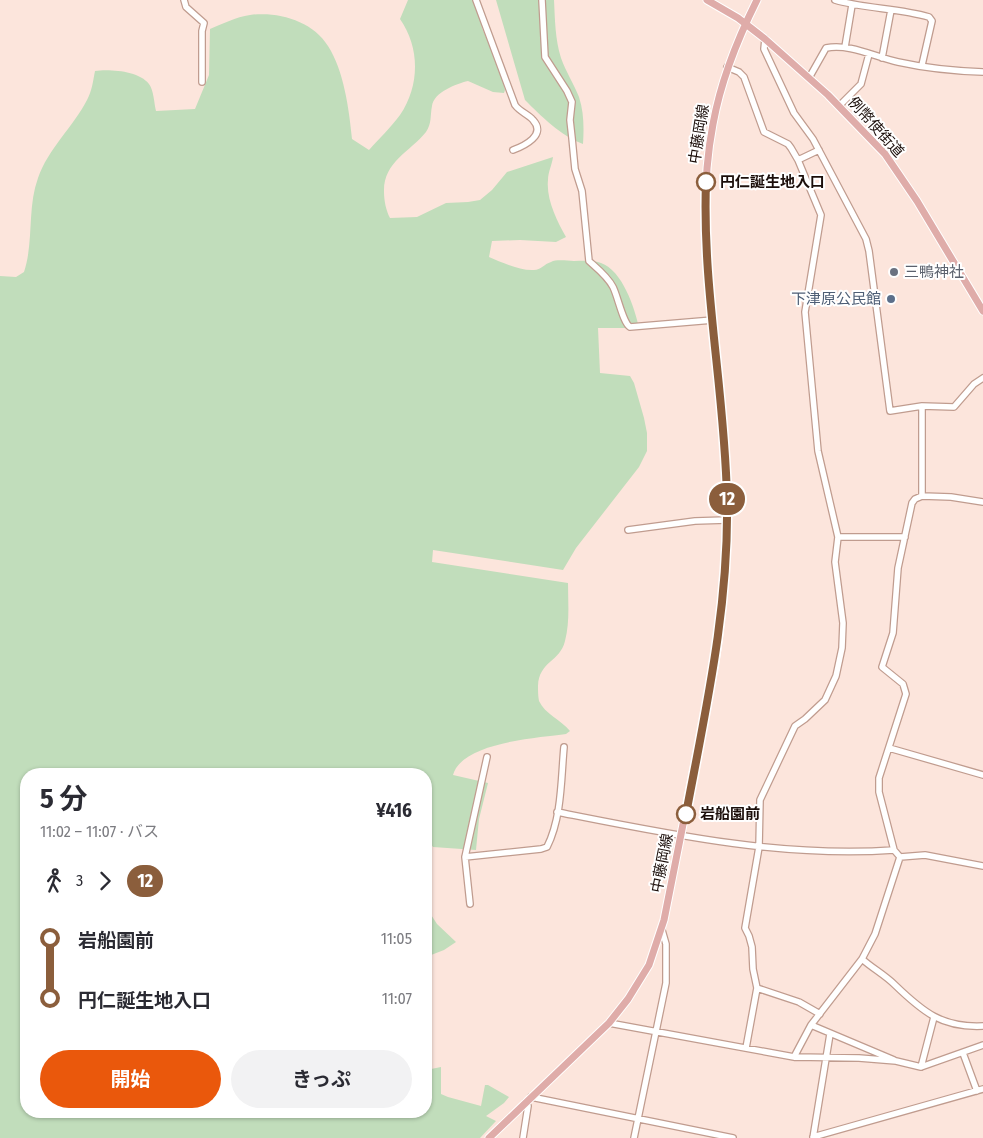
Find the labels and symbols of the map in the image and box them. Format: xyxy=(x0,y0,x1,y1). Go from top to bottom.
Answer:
street label: 例幣使街道 xyxy=(844,93,908,161)
street label: 中藤岡線 xyxy=(685,103,713,165)
marker: 円仁誕生地入口 xyxy=(696,172,716,192)
place label: 円仁誕生地入口 xyxy=(720,173,825,191)
place label: 三鴨神社 xyxy=(904,263,964,281)
marker: 三鴨神社 xyxy=(888,266,900,278)
place label: 下津原公民館 xyxy=(791,290,881,308)
marker: 下津原公民館 xyxy=(885,293,897,305)
line badge: 12 xyxy=(704,483,750,515)
marker: 岩船園前 xyxy=(676,804,696,824)
place label: 岩船園前 xyxy=(700,805,760,823)
street label: 中藤岡線 xyxy=(647,832,677,894)

